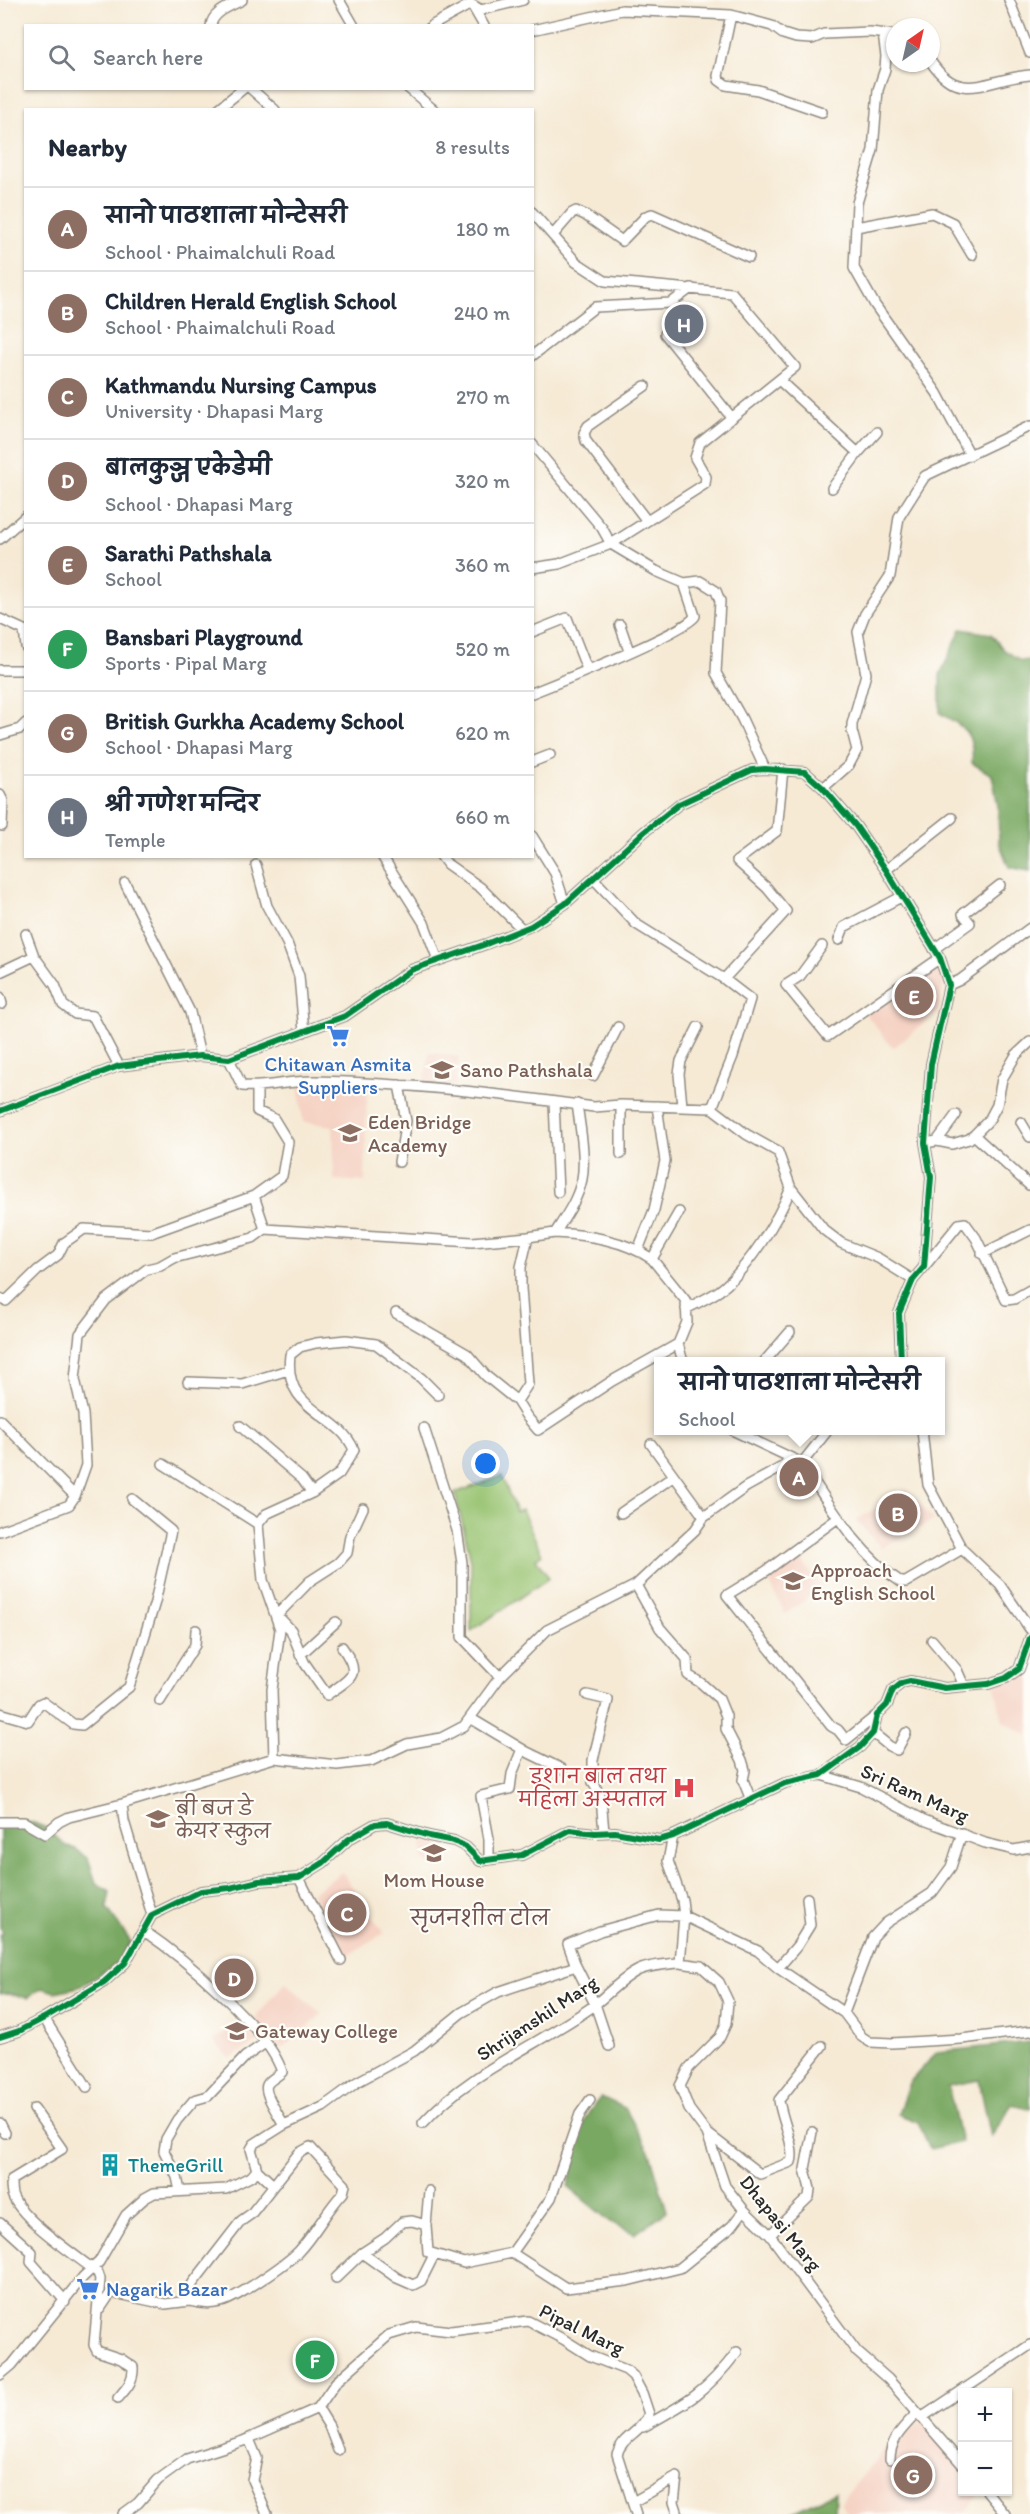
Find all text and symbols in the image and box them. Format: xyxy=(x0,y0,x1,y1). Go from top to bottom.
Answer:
north arrow xyxy=(886,18,940,72)
search box xyxy=(24,24,534,90)
icon: search xyxy=(45,41,78,74)
text: Search here xyxy=(93,44,203,71)
text: Nearby xyxy=(48,131,127,163)
text: 8 results xyxy=(435,135,510,159)
text: सानो पाठशाला मोन्टेसरी xyxy=(105,202,347,229)
text: A xyxy=(61,217,74,241)
text: 180 m xyxy=(456,217,510,241)
text: School · Phaimalchuli Road xyxy=(105,240,335,264)
text: Children Herald English School xyxy=(105,288,397,315)
text: B xyxy=(61,301,74,325)
text: 240 m xyxy=(454,301,510,325)
pin: H xyxy=(664,302,704,346)
text: School · Phaimalchuli Road xyxy=(105,315,335,339)
text: Kathmandu Nursing Campus xyxy=(105,372,377,399)
text: C xyxy=(61,385,74,409)
text: 270 m xyxy=(456,385,510,409)
text: University · Dhapasi Marg xyxy=(105,399,323,423)
text: बालकुञ्ज एकेडेमी xyxy=(105,454,271,481)
text: D xyxy=(61,469,74,493)
text: 320 m xyxy=(455,469,510,493)
text: School · Dhapasi Marg xyxy=(105,492,293,516)
text: Sarathi Pathshala xyxy=(105,540,272,567)
text: E xyxy=(62,553,73,577)
text: 360 m xyxy=(455,553,510,577)
text: School xyxy=(105,567,162,591)
text: Bansbari Playground xyxy=(105,624,303,651)
text: F xyxy=(62,637,73,661)
text: 520 m xyxy=(455,637,510,661)
text: Sports · Pipal Marg xyxy=(105,651,267,675)
text: British Gurkha Academy School xyxy=(105,708,404,735)
text: G xyxy=(61,721,74,745)
text: 620 m xyxy=(455,721,510,745)
text: School · Dhapasi Marg xyxy=(105,735,293,759)
text: श्री गणेश मन्दिर xyxy=(105,790,260,817)
text: H xyxy=(61,805,74,829)
text: 660 m xyxy=(455,805,510,829)
text: Temple xyxy=(105,828,166,852)
pin: E xyxy=(894,974,934,1018)
supermarket icon: Chitawan Asmita Suppliers xyxy=(325,1023,351,1049)
place label: Chitawan Asmita Suppliers xyxy=(265,1052,412,1099)
school or university icon: Sano Pathshala xyxy=(429,1057,455,1083)
place label: Sano Pathshala xyxy=(460,1058,593,1082)
place label: Eden Bridge Academy xyxy=(368,1110,472,1157)
school or university icon: Eden Bridge Academy xyxy=(337,1120,363,1146)
popup xyxy=(654,1357,945,1435)
text: सानो पाठशाला मोन्टेसरी xyxy=(678,1369,921,1396)
text: School xyxy=(678,1407,735,1431)
your location xyxy=(471,1449,500,1478)
pin: A xyxy=(780,1454,818,1500)
pin: B xyxy=(878,1490,918,1536)
place label: Approach English School xyxy=(811,1558,936,1605)
school or university icon: Approach English School xyxy=(780,1568,806,1594)
street label: Sri Ram Marg xyxy=(857,1758,973,1828)
place label: इशान बाल तथा महिला अस्पताल xyxy=(517,1764,667,1811)
hospital icon: इशान बाल तथा महिला अस्पताल xyxy=(671,1775,697,1801)
place label: बी बज डे केयर स्कुल xyxy=(175,1792,272,1846)
school or university icon: बी बज डे केयर स्कुल xyxy=(145,1806,171,1832)
school or university icon: Mom House xyxy=(421,1840,447,1866)
place label: Mom House xyxy=(384,1868,484,1892)
pin: C xyxy=(328,1890,366,1936)
district label: सृजनशील टोल xyxy=(409,1902,551,1933)
pin: D xyxy=(214,1956,254,2000)
street label: Shrijanshil Marg xyxy=(472,1970,603,2066)
school or university icon: Gateway College xyxy=(224,2018,250,2044)
place label: Gateway College xyxy=(255,2019,398,2043)
building icon: ThemeGrill xyxy=(97,2152,123,2178)
place label: ThemeGrill xyxy=(128,2153,224,2177)
street label: Dhapasi Marg xyxy=(735,2170,828,2277)
supermarket icon: Nagarik Bazar xyxy=(75,2276,101,2302)
place label: Nagarik Bazar xyxy=(106,2277,228,2301)
street label: Pipal Marg xyxy=(535,2298,629,2360)
pin: F xyxy=(296,2338,334,2382)
map controls xyxy=(958,2388,1012,2496)
button: + xyxy=(958,2388,1012,2442)
button: − xyxy=(958,2442,1012,2496)
pin: G xyxy=(894,2452,932,2498)

